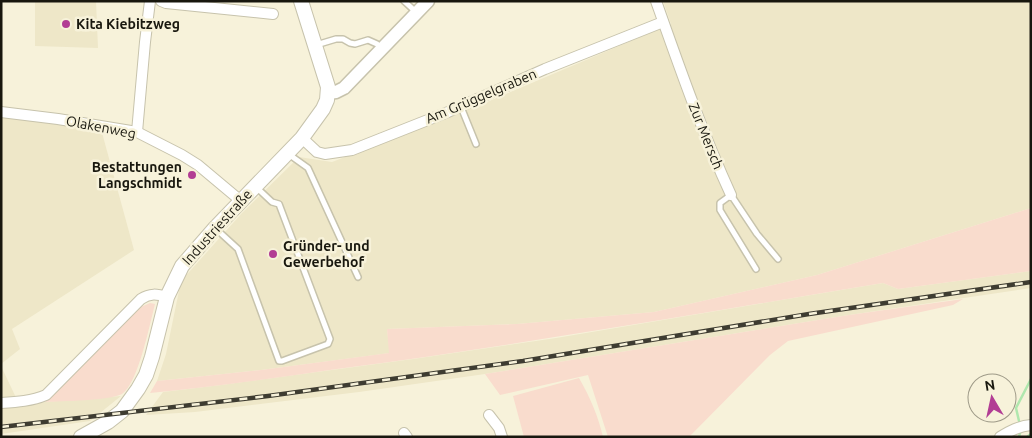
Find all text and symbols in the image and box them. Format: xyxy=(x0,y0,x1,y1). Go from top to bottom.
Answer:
place label: Kita Kiebitzweg xyxy=(76,16,180,32)
marker: Kita Kiebitzweg xyxy=(60,18,72,30)
street label: Am Grüggelgraben xyxy=(423,65,539,127)
street label: Zur Mersch xyxy=(685,100,727,172)
street label: Olakenweg xyxy=(65,112,137,142)
place label: Bestattungen Langschmidt xyxy=(92,159,182,191)
marker: Bestattungen Langschmidt xyxy=(186,169,198,181)
street label: Industriestraße xyxy=(179,186,255,268)
place label: Gründer- und Gewerbehof xyxy=(283,238,370,270)
marker: Gründer- und Gewerbehof xyxy=(267,248,279,260)
north arrow xyxy=(967,373,1017,423)
text: N xyxy=(984,376,996,394)

